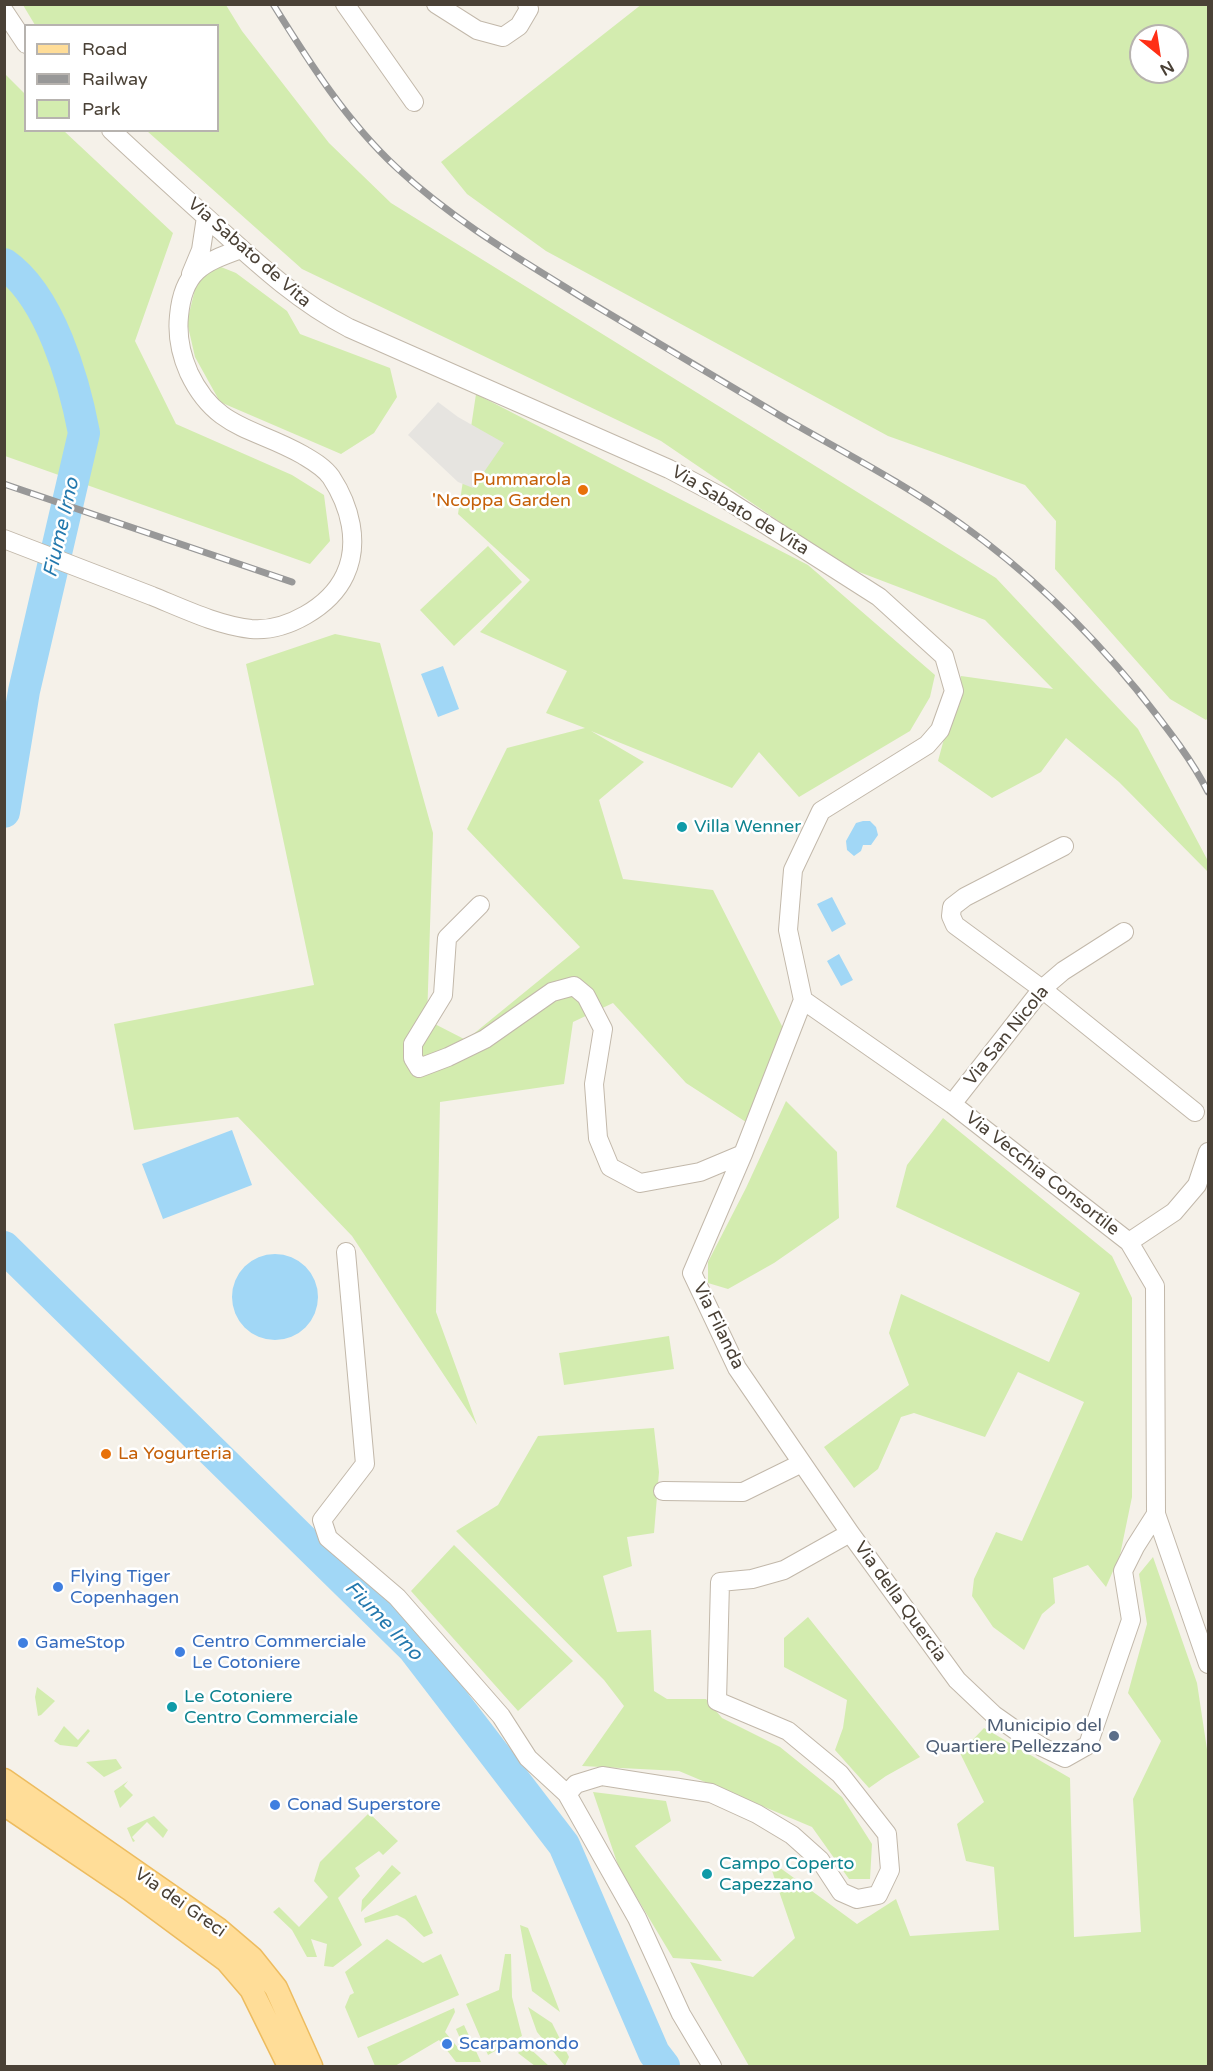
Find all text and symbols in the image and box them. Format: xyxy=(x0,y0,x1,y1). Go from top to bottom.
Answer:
legend xyxy=(24,24,219,132)
north arrow xyxy=(1129,24,1189,84)
text: Road xyxy=(82,38,127,60)
text: N xyxy=(1156,56,1178,80)
text: Railway xyxy=(82,68,148,90)
text: Park xyxy=(82,98,120,120)
street label: Via Sabato de Vita xyxy=(183,194,315,312)
street label: Via Sabato de Vita xyxy=(667,461,813,561)
place label: Pummarola 'Ncoppa Garden xyxy=(432,469,571,512)
water label: Fiume Irno xyxy=(39,476,85,580)
marker: Pummarola 'Ncoppa Garden xyxy=(576,483,590,497)
place label: Villa Wenner xyxy=(694,816,801,838)
marker: Villa Wenner xyxy=(675,820,689,834)
street label: Via San Nicola xyxy=(960,982,1054,1090)
street label: Via Vecchia Consortile xyxy=(961,1107,1123,1241)
street label: Via Filanda xyxy=(688,1279,748,1373)
place label: La Yogurteria xyxy=(118,1443,232,1465)
marker: La Yogurteria xyxy=(99,1447,113,1461)
street label: Via della Quercia xyxy=(849,1538,951,1666)
place label: Flying Tiger Copenhagen xyxy=(70,1566,179,1608)
water label: Fiume Irno xyxy=(339,1576,427,1666)
marker: Flying Tiger Copenhagen xyxy=(51,1580,65,1594)
place label: Centro Commerciale Le Cotoniere xyxy=(192,1631,366,1674)
place label: GameStop xyxy=(35,1632,125,1654)
marker: GameStop xyxy=(16,1636,30,1650)
marker: Centro Commerciale Le Cotoniere xyxy=(173,1645,187,1659)
place label: Le Cotoniere Centro Commerciale xyxy=(184,1686,358,1728)
marker: Le Cotoniere Centro Commerciale xyxy=(165,1700,179,1714)
place label: Municipio del Quartiere Pellezzano xyxy=(925,1715,1102,1758)
marker: Municipio del Quartiere Pellezzano xyxy=(1107,1729,1121,1743)
place label: Conad Superstore xyxy=(287,1794,441,1816)
marker: Conad Superstore xyxy=(268,1798,282,1812)
place label: Campo Coperto Capezzano xyxy=(719,1853,854,1896)
street label: Via dei Greci xyxy=(130,1864,230,1942)
marker: Campo Coperto Capezzano xyxy=(700,1867,714,1881)
place label: Scarpamondo xyxy=(459,2033,579,2055)
marker: Scarpamondo xyxy=(440,2037,454,2051)

